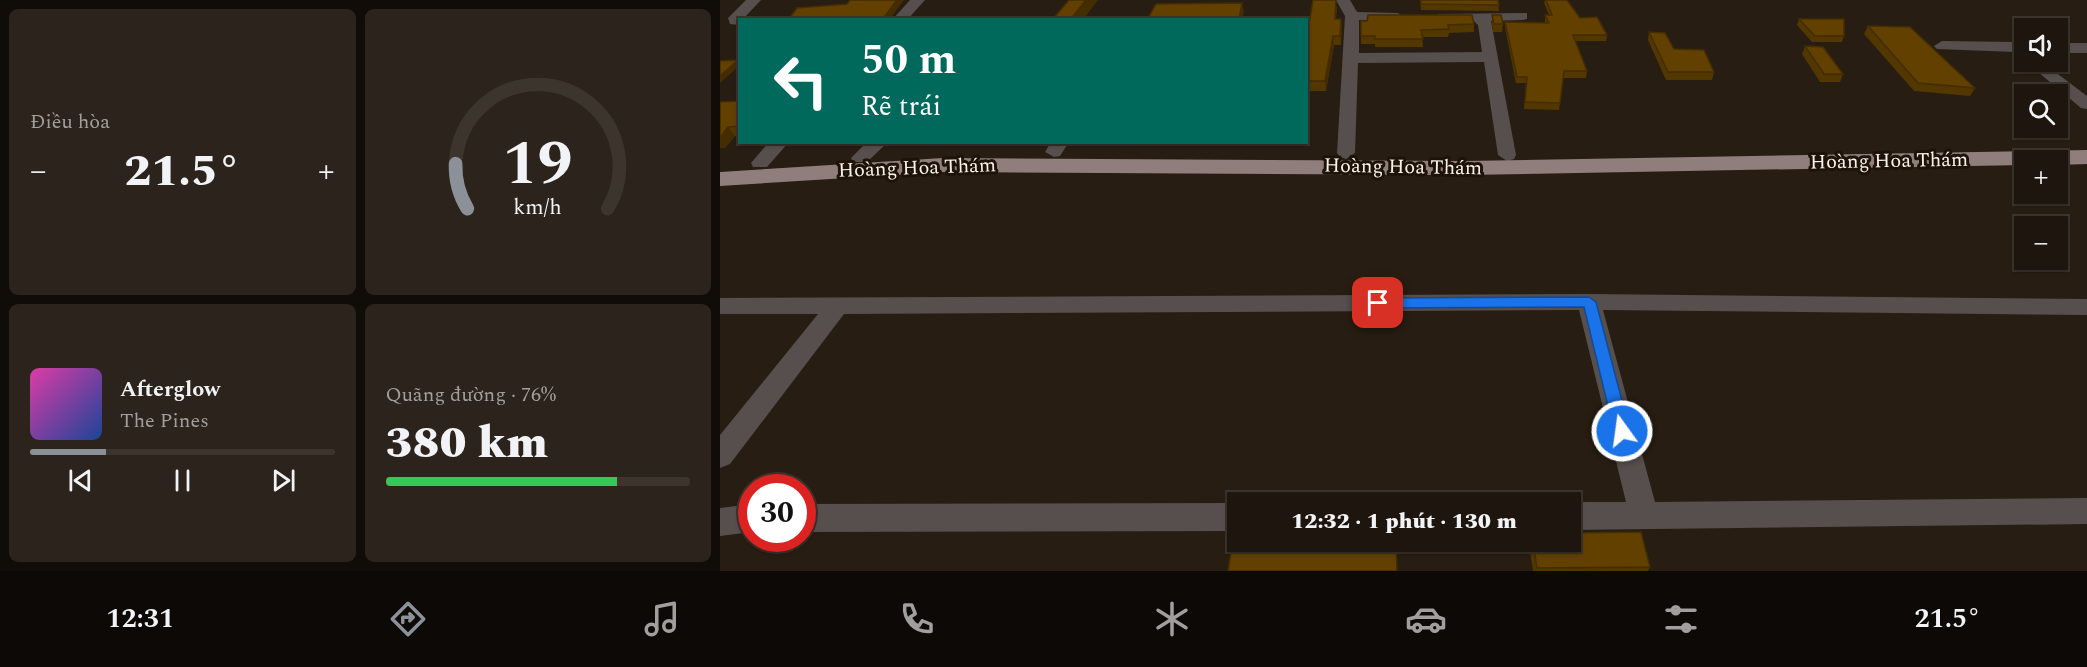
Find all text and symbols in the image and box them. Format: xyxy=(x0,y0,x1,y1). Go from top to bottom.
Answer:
map controls xyxy=(2014,18,2068,270)
button: sound xyxy=(2014,18,2068,72)
text: 50 m xyxy=(861,29,956,92)
icon: left xyxy=(762,42,840,120)
button: search xyxy=(2014,84,2068,138)
text: Rẽ trái xyxy=(861,86,941,128)
text: Điều hòa xyxy=(30,107,110,137)
text: 19 xyxy=(503,117,573,212)
text: 21.5° xyxy=(124,137,240,206)
street label: Hoàng Hoa Thám xyxy=(1810,145,1968,177)
text: − xyxy=(30,146,47,196)
text: + xyxy=(318,146,334,196)
street label: Hoàng Hoa Thám xyxy=(837,150,997,186)
button: + xyxy=(2014,150,2068,204)
street label: Hoàng Hoa Thám xyxy=(1324,151,1482,183)
text: km/h xyxy=(514,191,562,224)
button: − xyxy=(2014,216,2068,270)
pin xyxy=(1352,277,1403,328)
icon: arrive xyxy=(1361,286,1394,319)
text: Afterglow xyxy=(120,373,220,406)
text: Quãng đường · 76% xyxy=(386,380,556,410)
position arrow xyxy=(1590,399,1654,463)
text: The Pines xyxy=(120,406,209,436)
text: 380 km xyxy=(386,409,548,478)
icon: previous xyxy=(64,464,97,497)
icon: pause xyxy=(166,464,199,497)
icon: next xyxy=(267,464,300,497)
speed limit sign: 30 xyxy=(738,474,816,552)
text: 12:32 · 1 phút · 130 m xyxy=(1291,505,1517,538)
text: 12:31 xyxy=(106,598,174,640)
icon: directions xyxy=(387,598,429,640)
icon: music xyxy=(641,598,683,640)
icon: phone xyxy=(896,598,938,640)
icon: climate xyxy=(1151,598,1193,640)
icon: car xyxy=(1405,598,1447,640)
icon: filters xyxy=(1660,598,1702,640)
text: 21.5° xyxy=(1914,598,1981,640)

